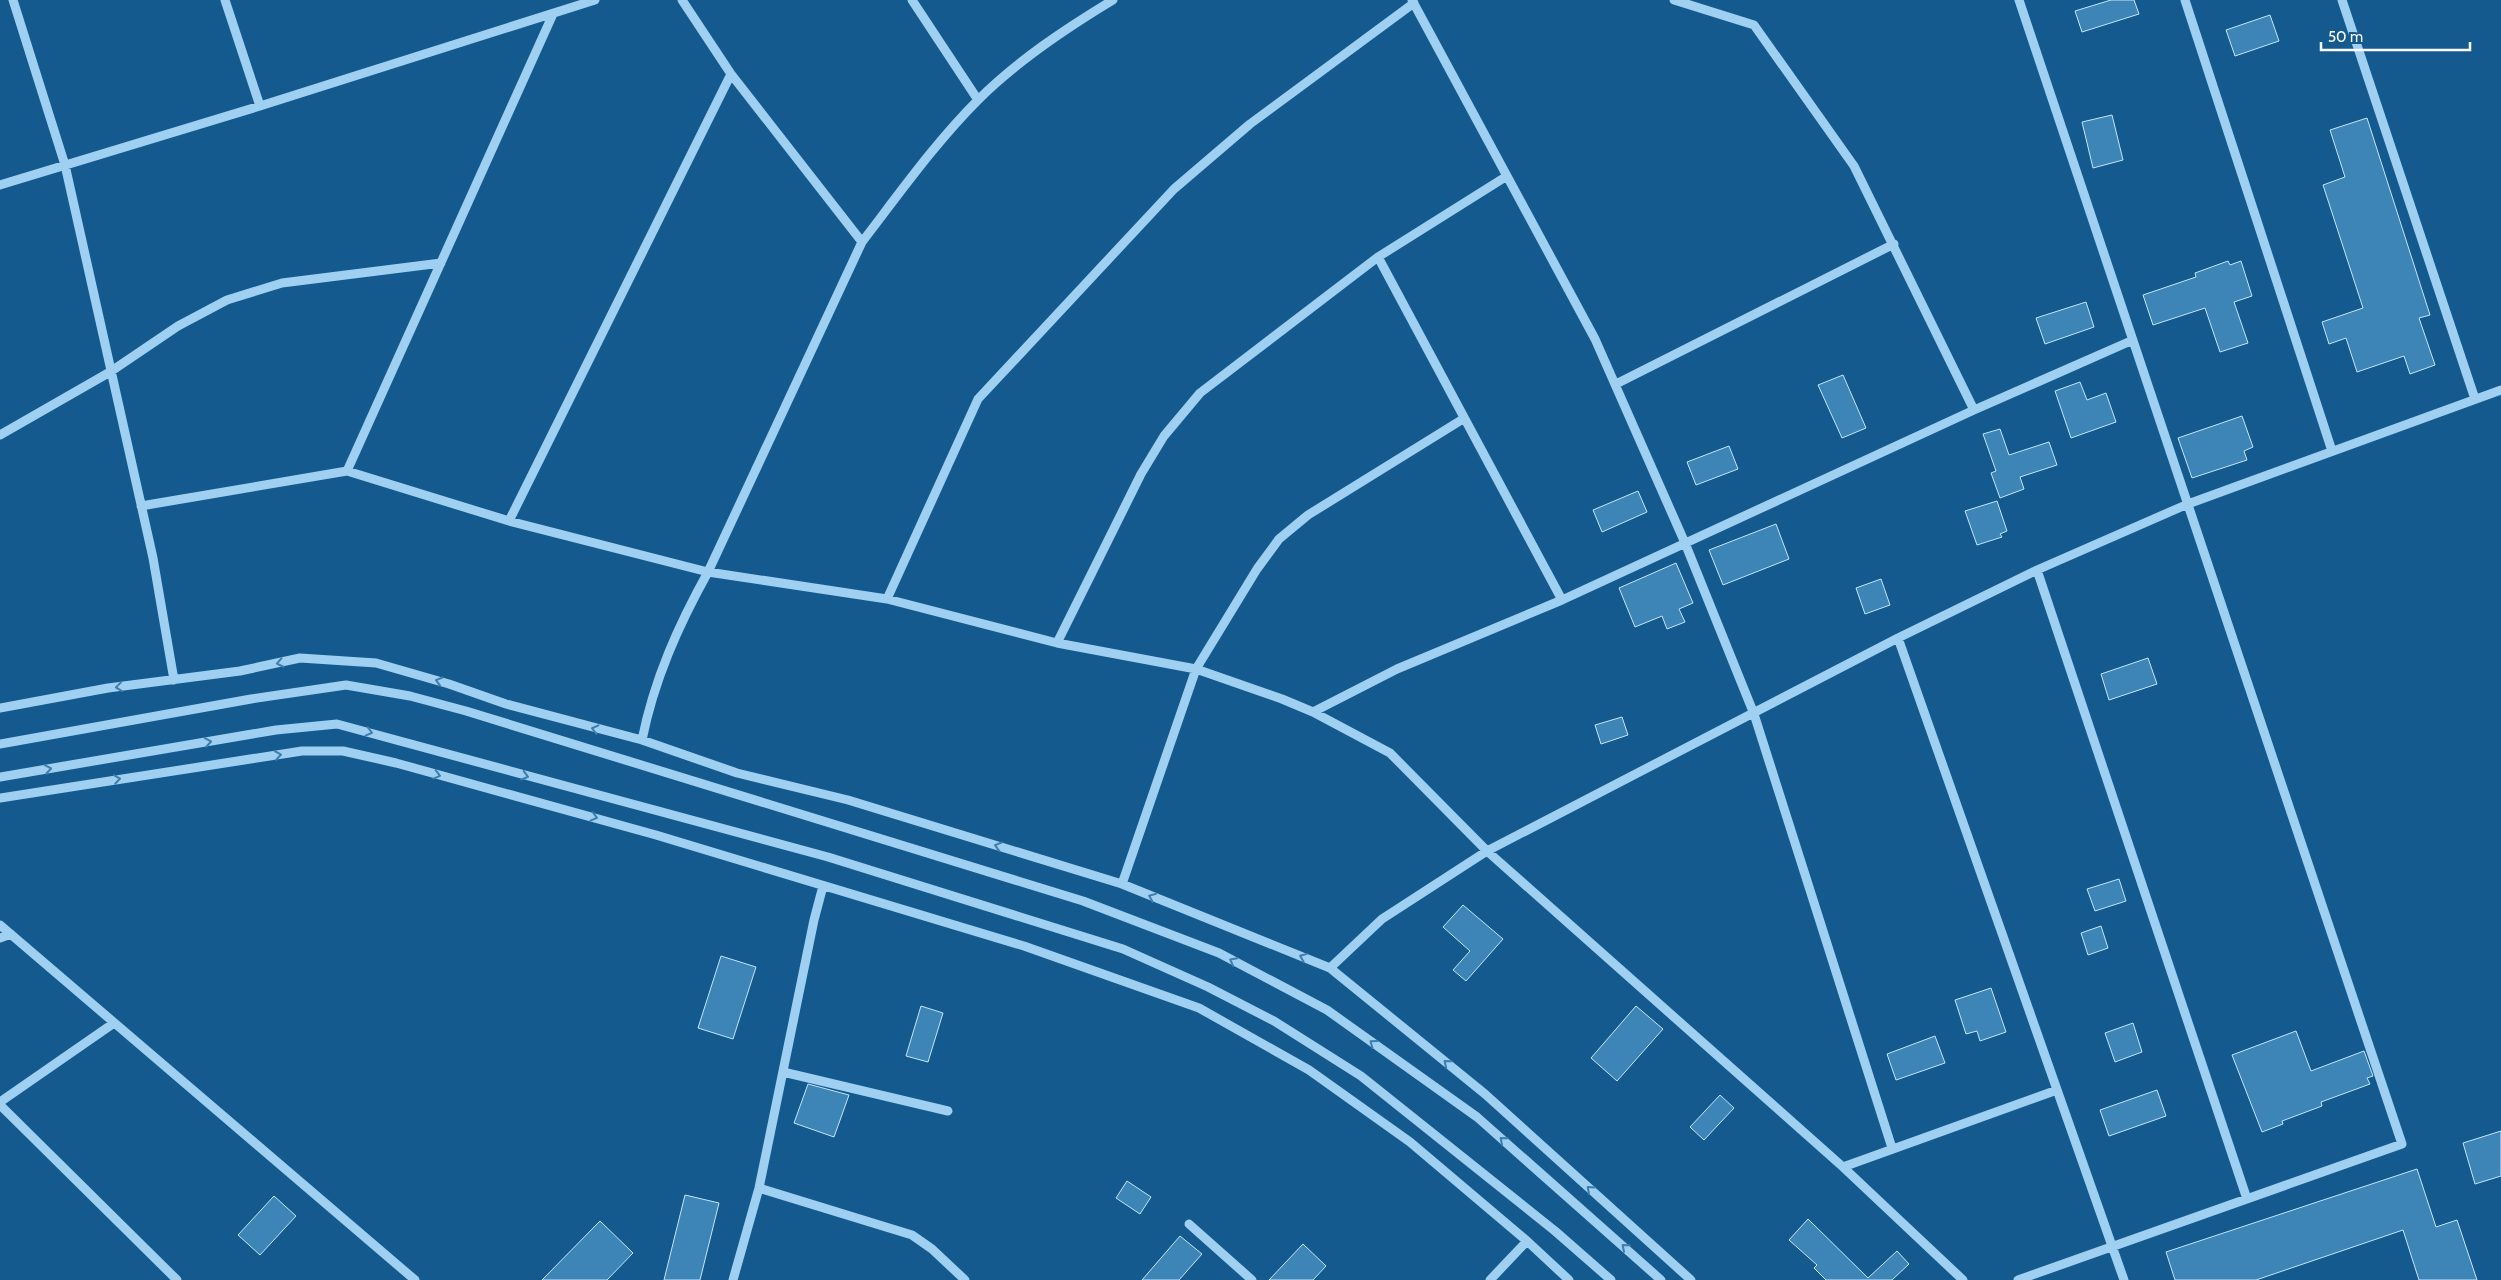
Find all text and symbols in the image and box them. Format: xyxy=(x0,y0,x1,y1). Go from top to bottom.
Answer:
scale bar xyxy=(2321,20,2470,52)
text: 50 m xyxy=(2328,28,2363,46)
one-way arrow xyxy=(275,657,284,668)
one-way arrow xyxy=(436,677,444,687)
one-way arrow xyxy=(115,681,123,692)
one-way arrow xyxy=(590,724,599,735)
one-way arrow xyxy=(364,726,373,737)
one-way arrow xyxy=(204,737,213,747)
one-way arrow xyxy=(273,750,282,760)
one-way arrow xyxy=(44,764,52,775)
one-way arrow xyxy=(433,769,441,779)
one-way arrow xyxy=(521,770,529,780)
one-way arrow xyxy=(114,774,122,785)
one-way arrow xyxy=(589,812,598,822)
one-way arrow xyxy=(994,842,1003,852)
one-way arrow xyxy=(1148,892,1157,903)
one-way arrow xyxy=(1299,953,1308,964)
one-way arrow xyxy=(1229,957,1238,967)
one-way arrow xyxy=(1369,1040,1379,1049)
one-way arrow xyxy=(1444,1060,1453,1069)
one-way arrow xyxy=(1500,1137,1509,1146)
one-way arrow xyxy=(1587,1186,1596,1195)
one-way arrow xyxy=(1622,1244,1631,1253)

